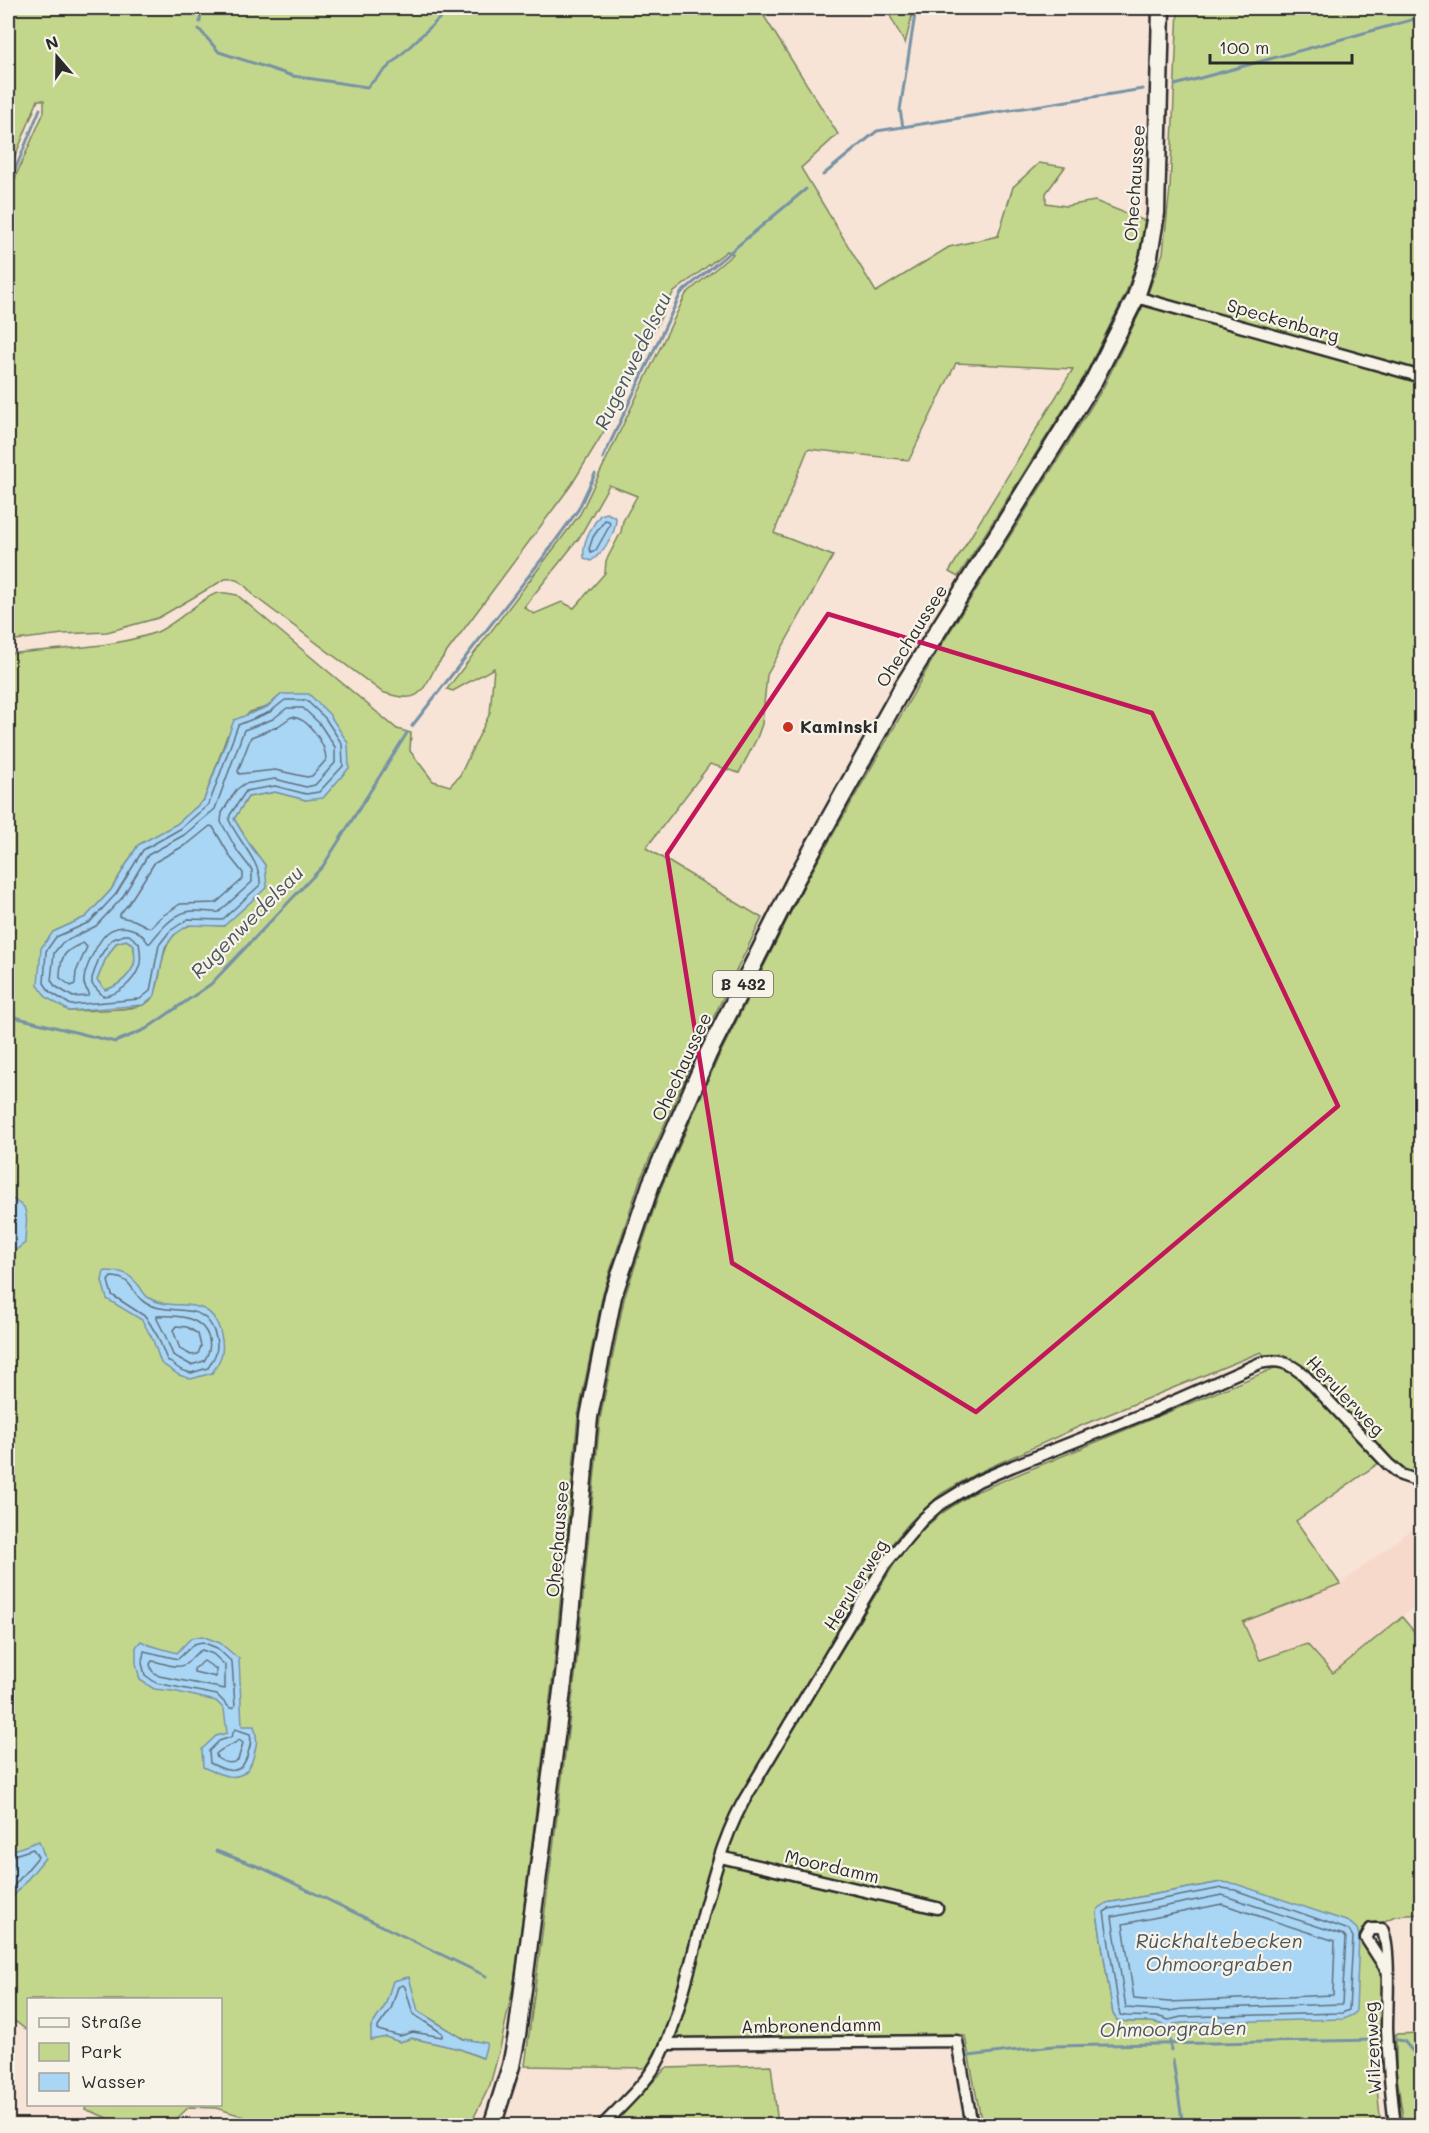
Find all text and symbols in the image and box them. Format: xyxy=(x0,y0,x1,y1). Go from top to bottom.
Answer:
north arrow xyxy=(27,27,87,87)
scale bar xyxy=(1210,27,1352,65)
text: N xyxy=(42,30,61,54)
text: 100 m xyxy=(1219,35,1269,59)
street label: Ohechaussee xyxy=(1118,124,1150,242)
water label: Rugenwedelsau xyxy=(588,287,677,434)
street label: Speckenbarg xyxy=(1224,293,1342,348)
street label: Ohechaussee xyxy=(870,579,952,691)
place label: Kaminski xyxy=(800,714,878,738)
marker: Kaminski xyxy=(781,720,795,734)
water label: Rugenwedelsau xyxy=(184,859,308,983)
road number: B 432 xyxy=(713,971,773,997)
street label: Ohechaussee xyxy=(645,1008,717,1125)
street label: Herulerweg xyxy=(1301,1350,1390,1441)
street label: Ohechaussee xyxy=(540,1480,574,1598)
street label: Herulerweg xyxy=(818,1534,893,1635)
street label: Moordamm xyxy=(783,1844,882,1889)
water label: Rückhaltebecken Ohmoorgraben xyxy=(1135,1927,1303,1976)
legend xyxy=(27,1998,222,2106)
street label: Wilzenweg xyxy=(1358,2001,1386,2095)
text: Straße xyxy=(81,2009,142,2033)
street label: Ambronendamm xyxy=(741,2012,881,2038)
water label: Ohmoorgraben xyxy=(1099,2014,1247,2042)
text: Park xyxy=(81,2039,122,2063)
text: Wasser xyxy=(81,2069,146,2093)

